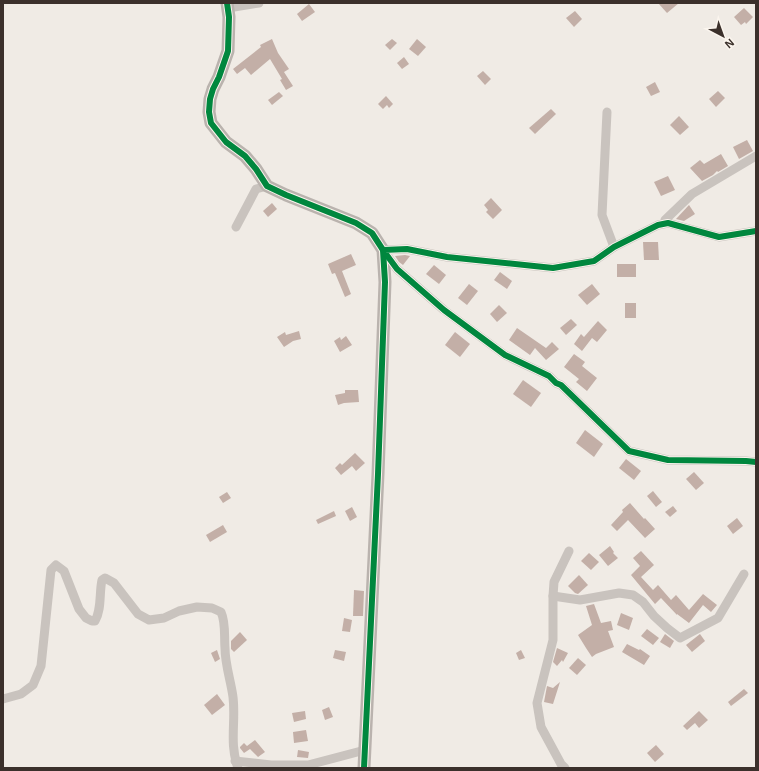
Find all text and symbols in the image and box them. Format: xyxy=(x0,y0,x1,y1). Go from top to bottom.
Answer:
north arrow xyxy=(703,16,743,56)
text: N xyxy=(723,36,736,51)

